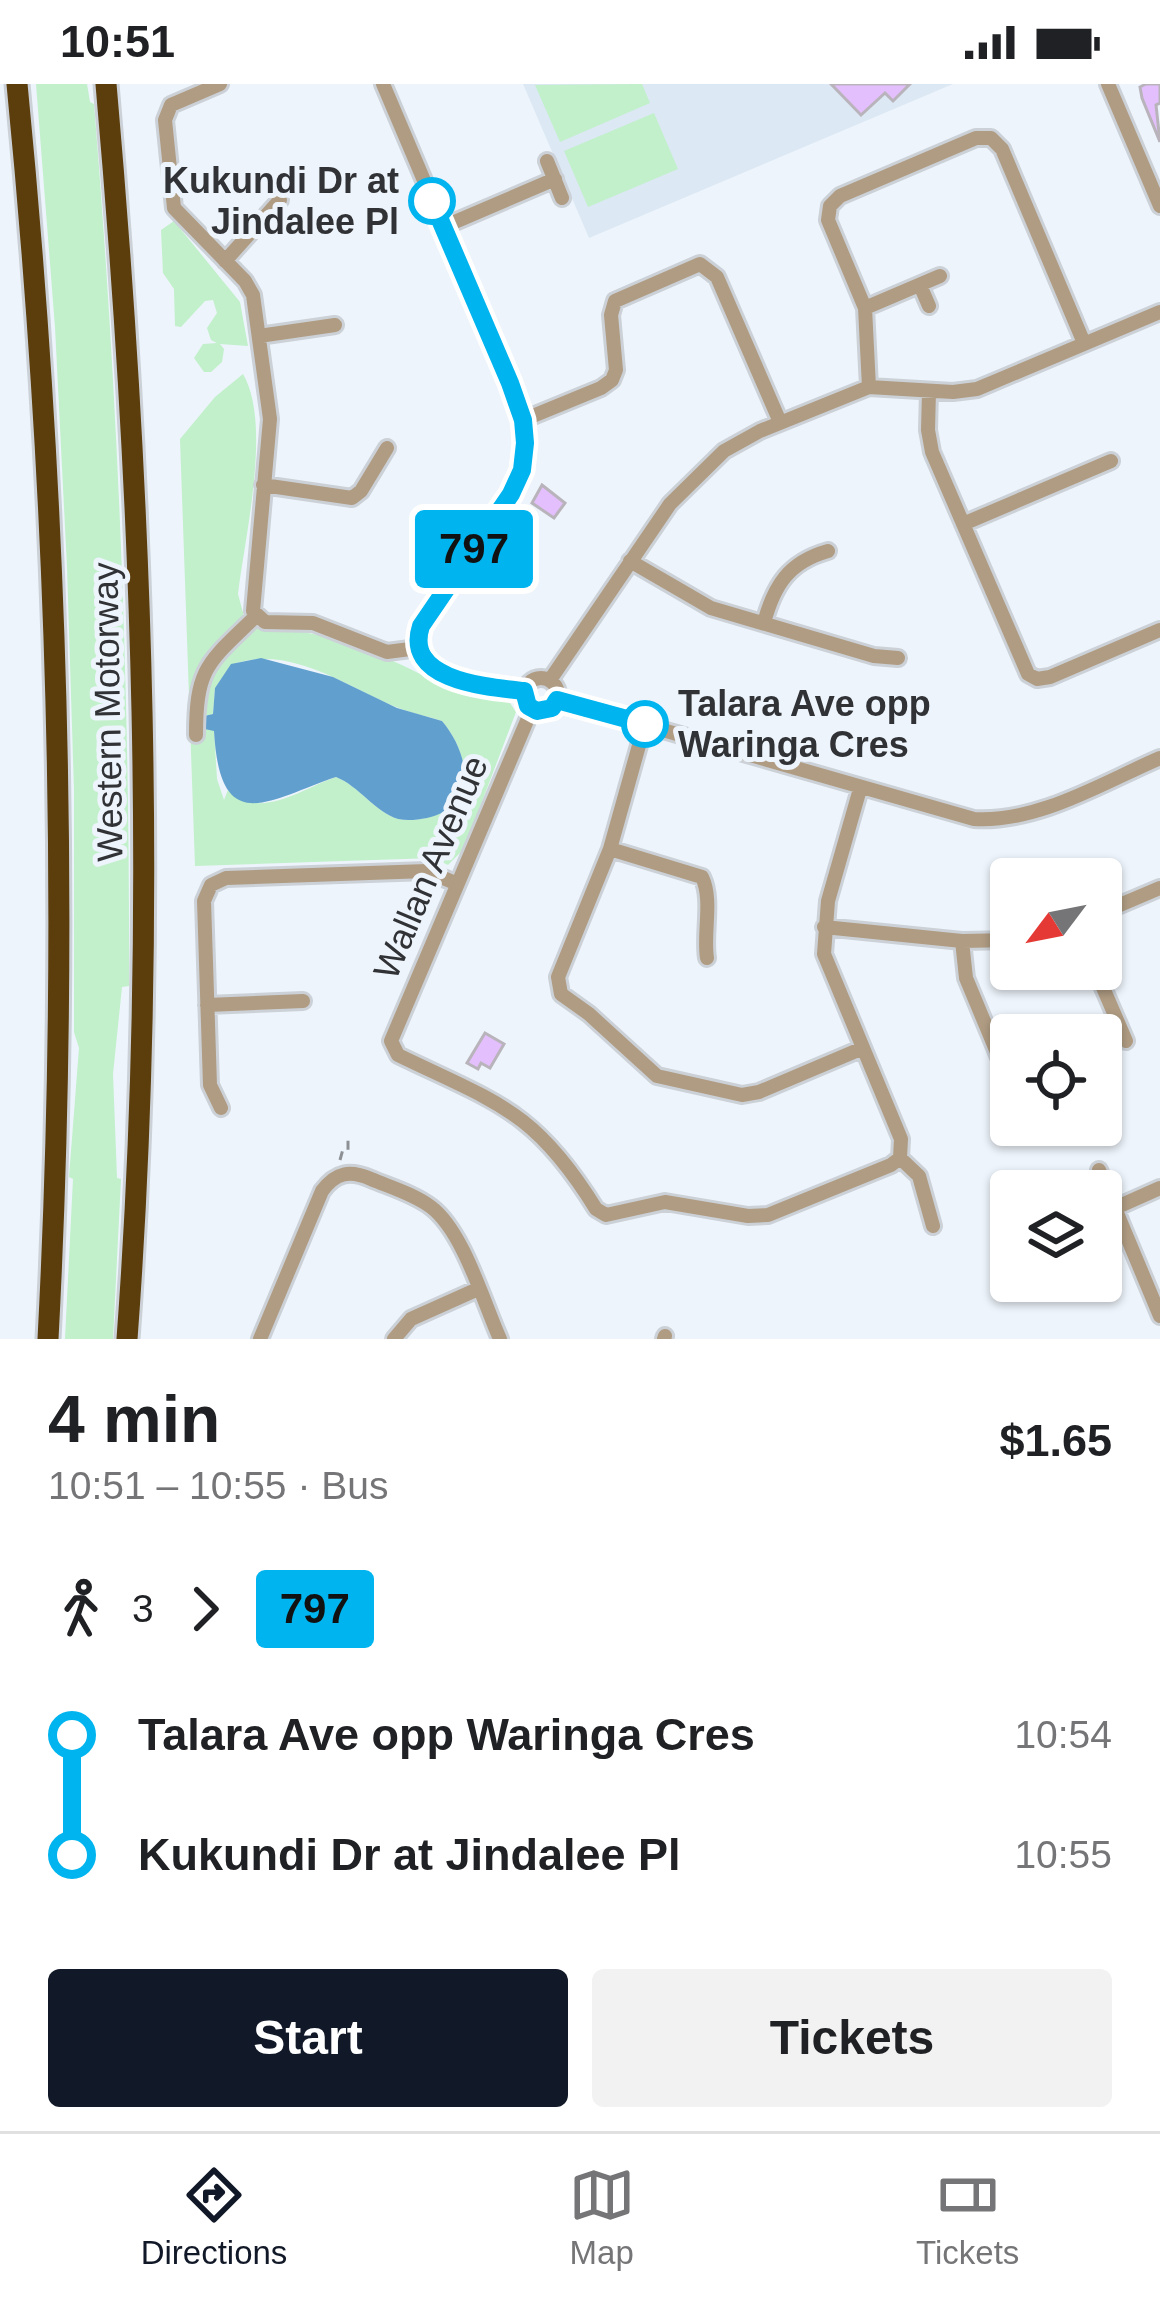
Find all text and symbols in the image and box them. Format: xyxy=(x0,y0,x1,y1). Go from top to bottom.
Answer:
text: 10:51 xyxy=(60,16,175,67)
place label: Kukundi Dr at Jindalee Pl xyxy=(163,160,399,242)
marker: Kukundi Dr at Jindalee Pl xyxy=(410,179,454,223)
line badge: 797 xyxy=(405,510,543,588)
text: 797 xyxy=(439,525,509,572)
street label: Western Motorway xyxy=(84,562,131,862)
place label: Talara Ave opp Waringa Cres xyxy=(678,683,931,765)
marker: Talara Ave opp Waringa Cres xyxy=(623,702,667,746)
street label: Wallan Avenue xyxy=(365,750,496,985)
north arrow xyxy=(990,858,1122,990)
map controls xyxy=(990,858,1122,1302)
button: locate xyxy=(990,1014,1122,1146)
button: layers xyxy=(990,1170,1122,1302)
text: 4 min xyxy=(48,1382,220,1456)
text: $1.65 xyxy=(999,1415,1112,1466)
text: 10:51 – 10:55 · Bus xyxy=(48,1464,388,1507)
icon: walk xyxy=(48,1576,114,1642)
icon: forward xyxy=(172,1576,238,1642)
text: 797 xyxy=(280,1585,350,1632)
text: 3 xyxy=(132,1587,154,1630)
text: Talara Ave opp Waringa Cres xyxy=(138,1709,755,1760)
text: 10:54 xyxy=(1014,1713,1112,1756)
text: Kukundi Dr at Jindalee Pl xyxy=(138,1829,681,1880)
text: 10:55 xyxy=(1014,1833,1112,1876)
button: Start xyxy=(48,1969,568,2107)
button: Tickets xyxy=(592,1969,1112,2107)
tab: Directions xyxy=(141,2162,287,2272)
tab: Map xyxy=(569,2162,635,2272)
tab: Tickets xyxy=(916,2162,1019,2272)

